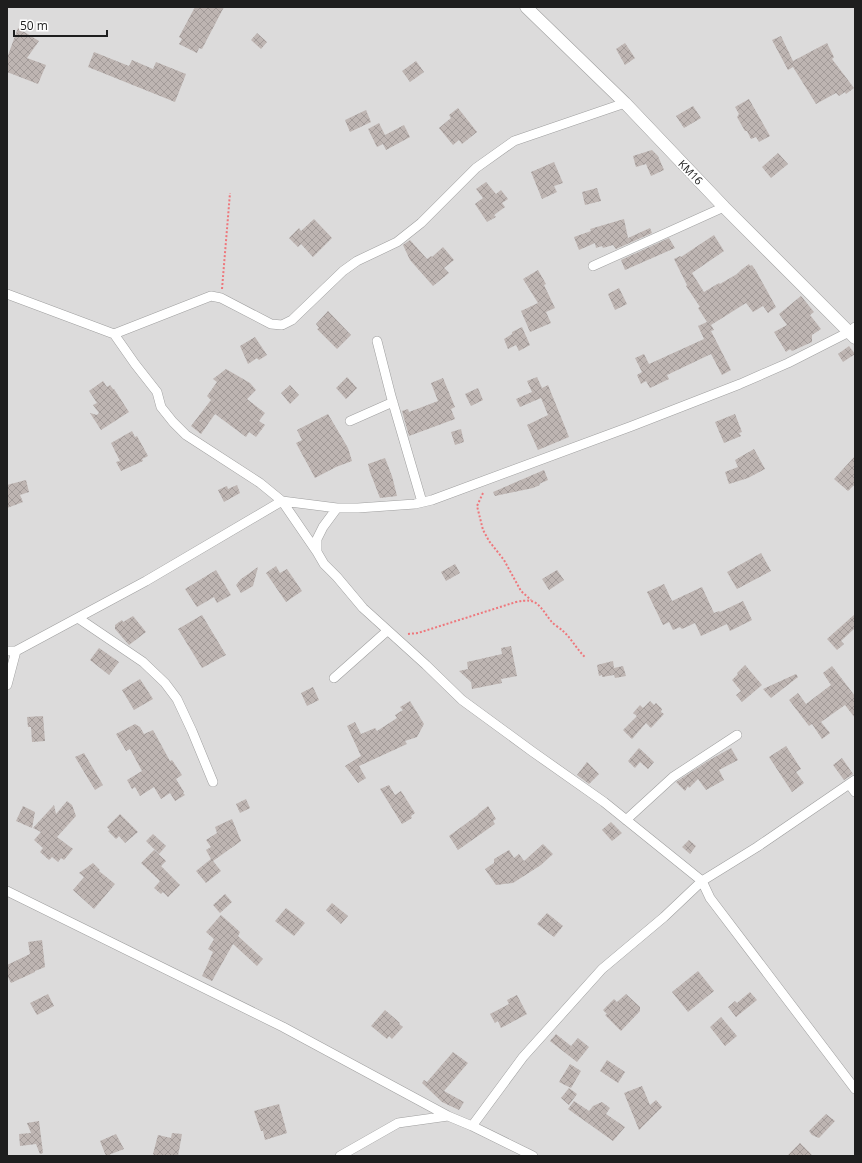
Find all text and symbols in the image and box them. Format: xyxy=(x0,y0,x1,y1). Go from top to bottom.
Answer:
scale bar xyxy=(14,12,107,38)
text: 50 m xyxy=(20,17,48,34)
street label: KM16 xyxy=(675,156,707,188)

